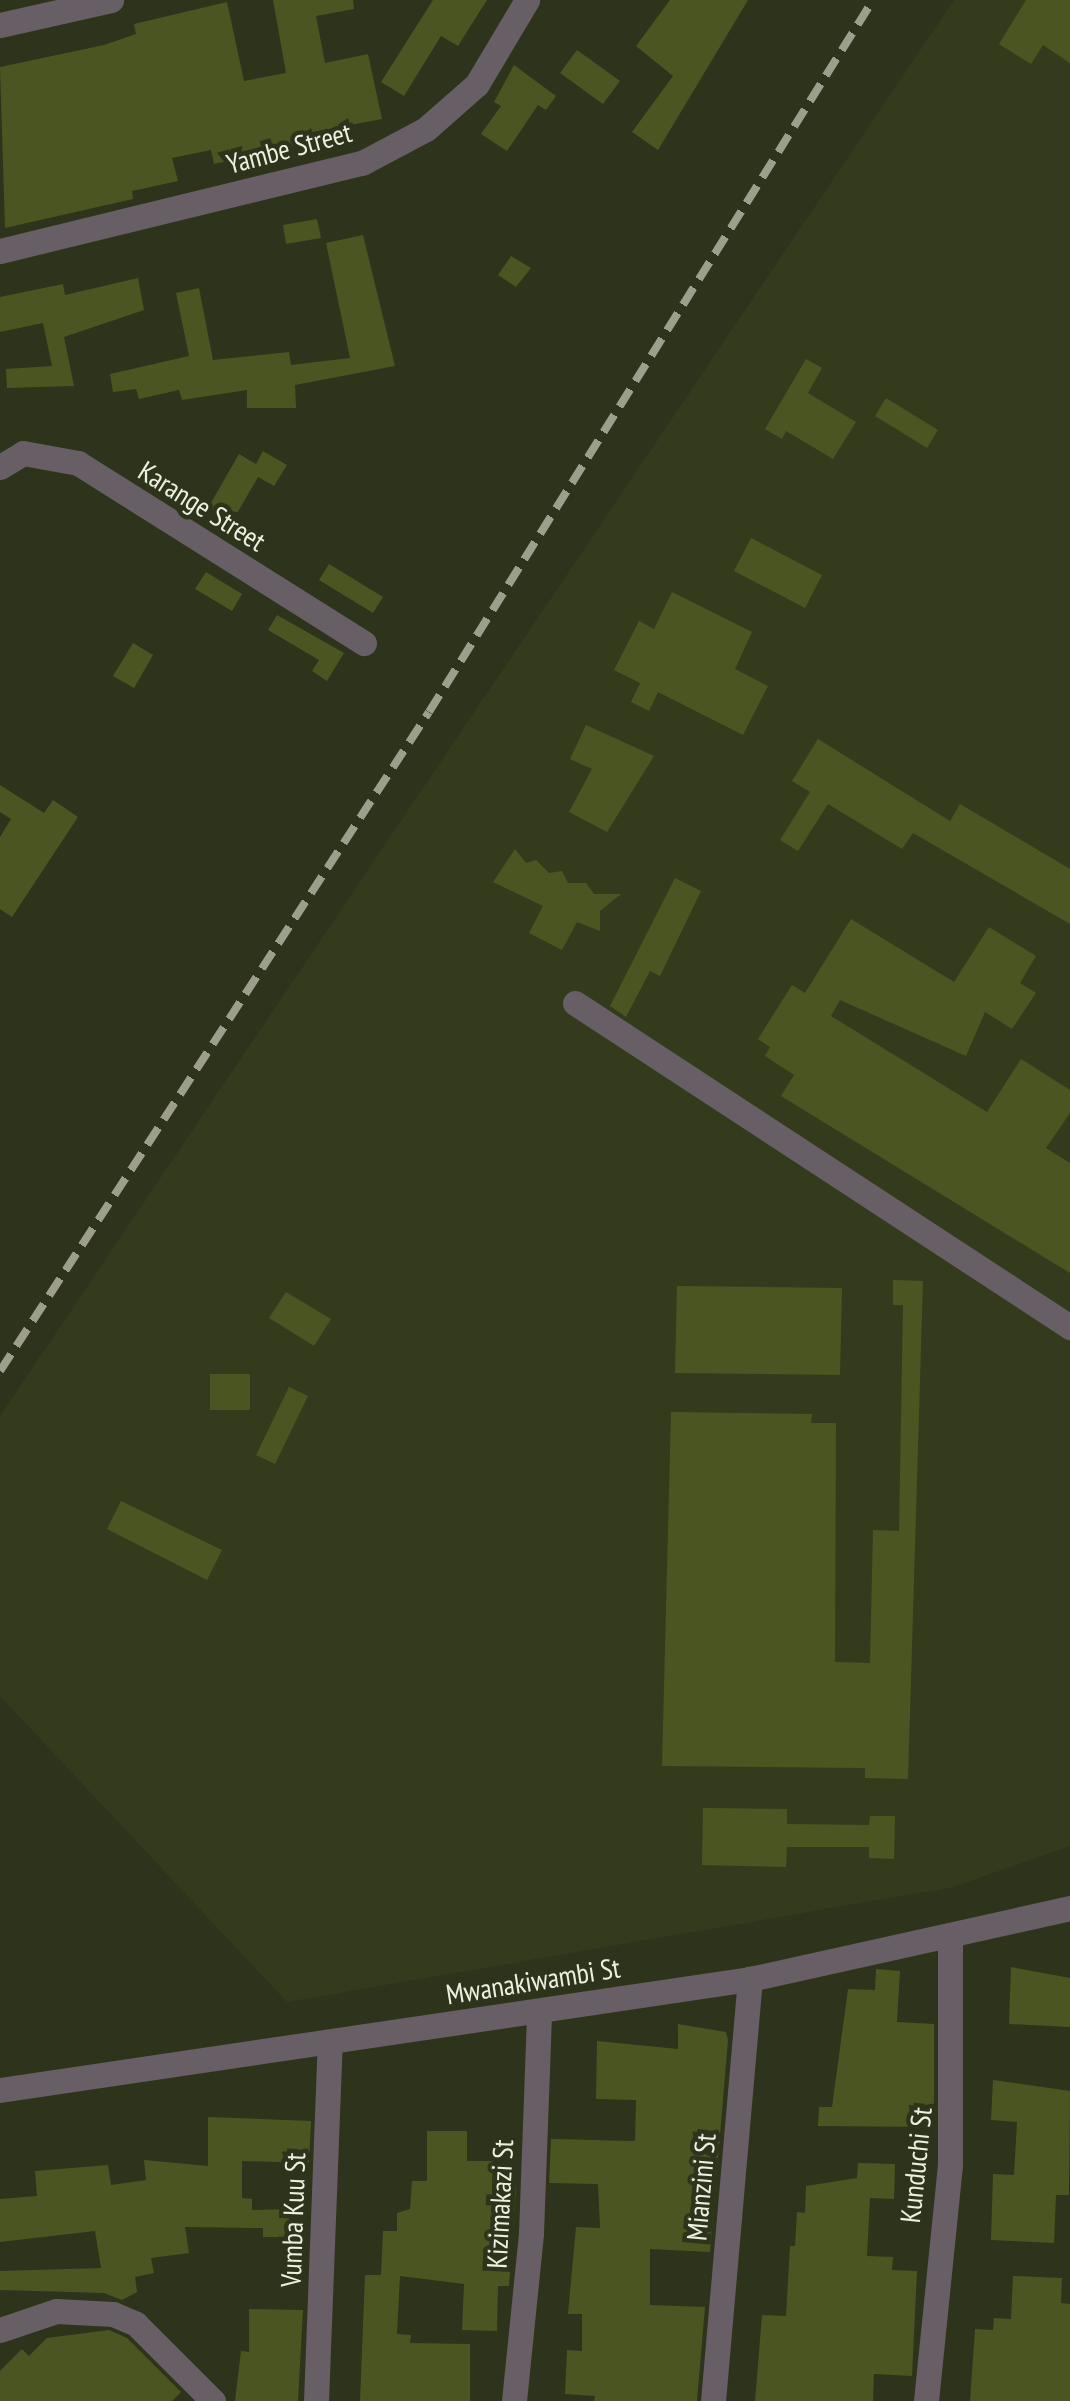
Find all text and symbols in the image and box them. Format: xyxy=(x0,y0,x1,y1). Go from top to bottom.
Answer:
street label: Yambe Street xyxy=(223,115,355,181)
street label: Karange Street xyxy=(132,454,272,558)
street label: Mwanakiwambi St xyxy=(444,1951,622,2011)
street label: Kunduchi St xyxy=(893,2106,939,2224)
street label: Mianzini St xyxy=(680,2132,722,2242)
street label: Kizimakazi St xyxy=(480,2139,520,2269)
street label: Vumba Kuu St xyxy=(274,2152,312,2288)

